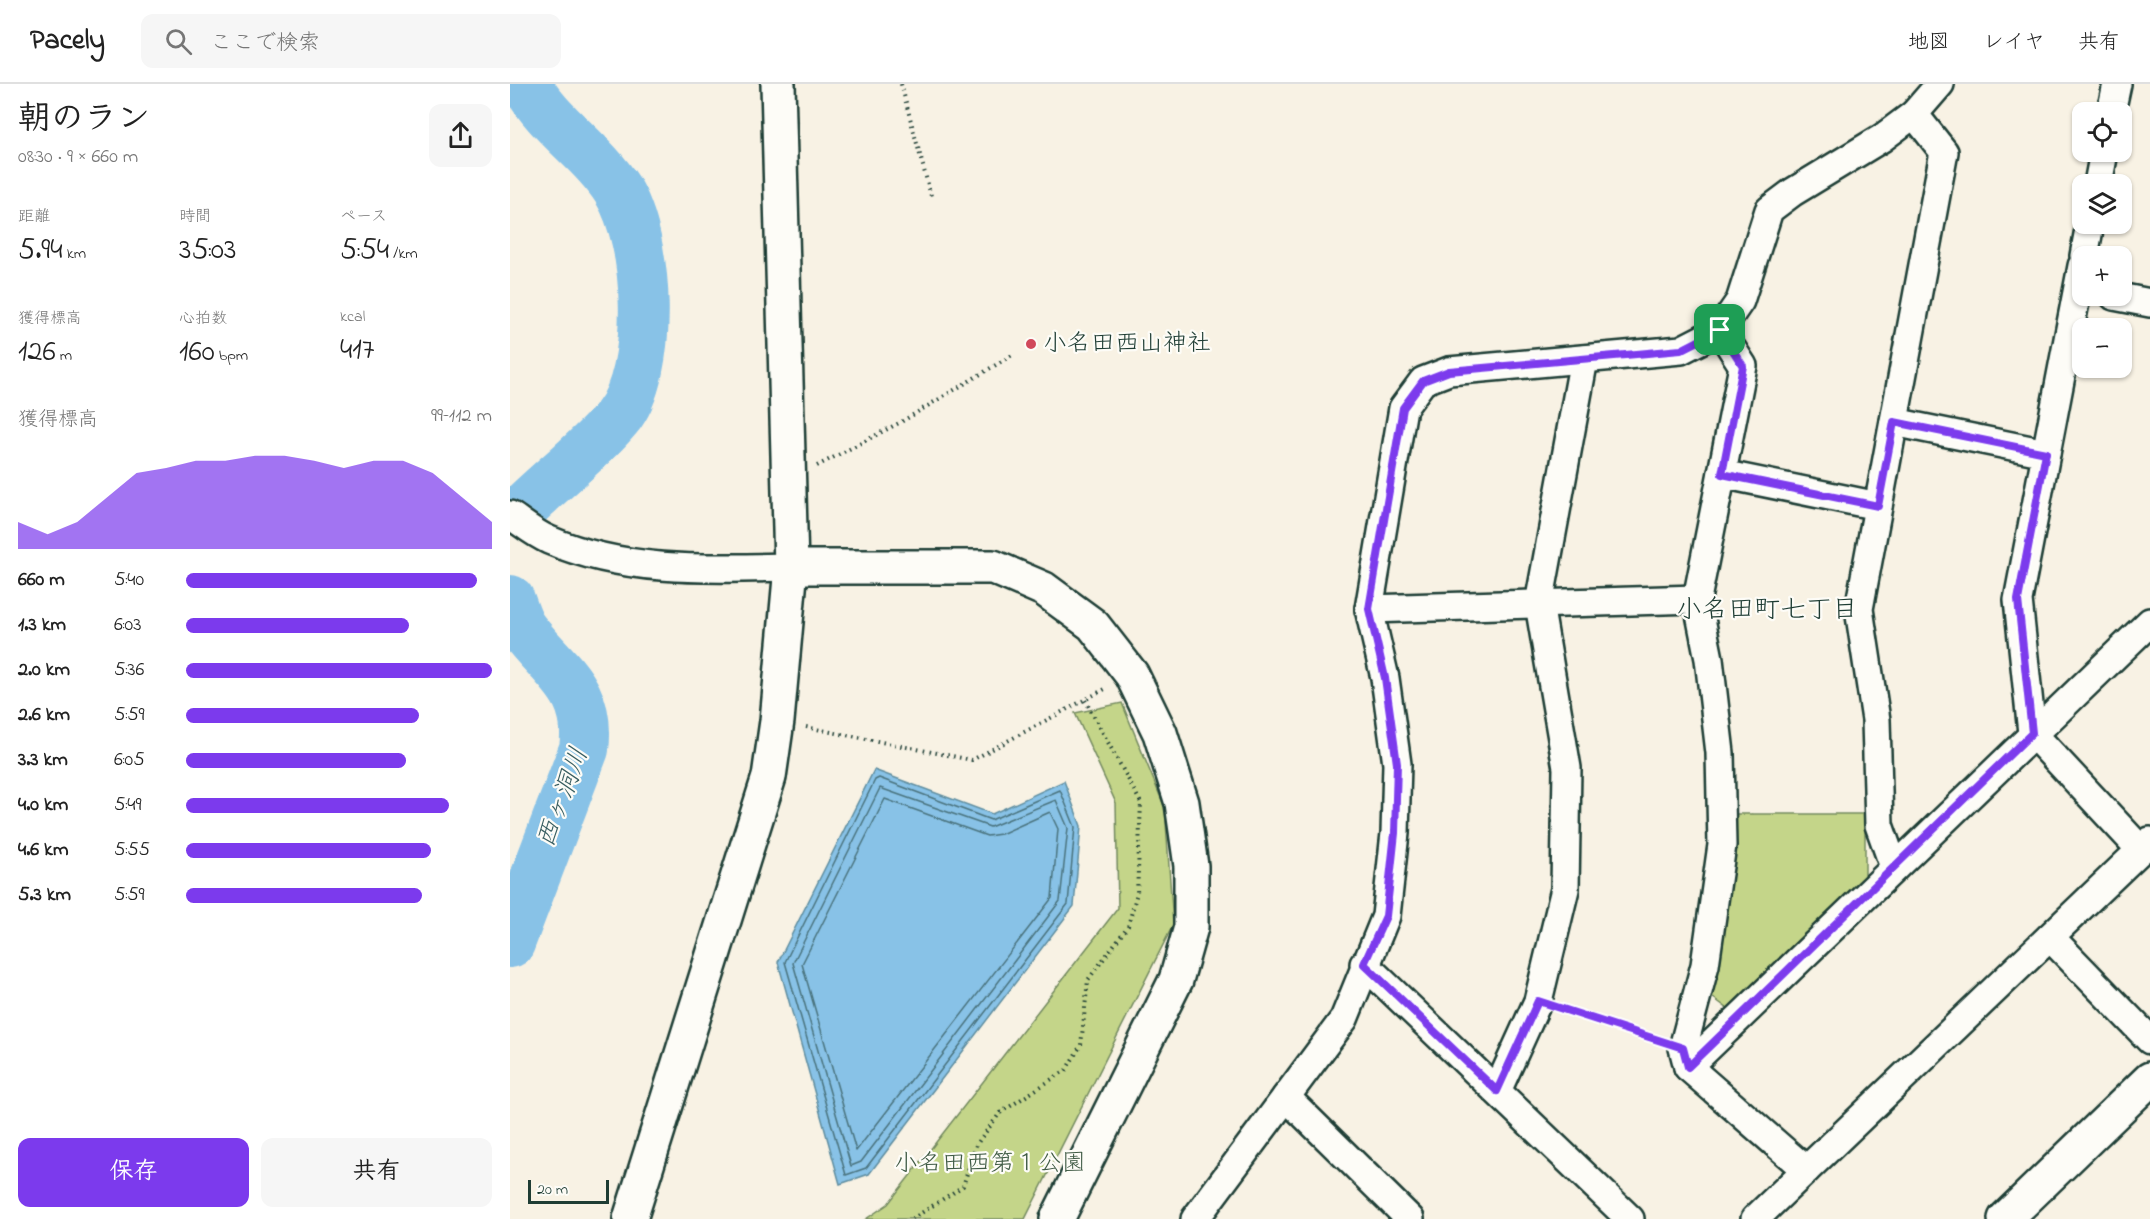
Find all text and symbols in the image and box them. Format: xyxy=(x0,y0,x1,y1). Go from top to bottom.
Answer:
search box xyxy=(141,14,561,68)
text: Pacely xyxy=(30,21,105,62)
icon: search xyxy=(162,25,195,58)
text: ここで検索 xyxy=(210,28,320,60)
text: 地図 xyxy=(1908,28,1950,58)
text: レイヤ xyxy=(1983,28,2045,58)
text: 共有 xyxy=(2078,28,2120,58)
text: 朝のラン xyxy=(18,96,150,144)
map controls xyxy=(2072,102,2132,378)
button: locate xyxy=(2072,102,2132,162)
button: share xyxy=(429,104,492,167)
text: 08:30 · 9 × 660 m xyxy=(18,143,138,172)
button: layers xyxy=(2072,174,2132,234)
text: 距離 xyxy=(18,205,50,229)
text: 時間 xyxy=(179,205,211,229)
text: ペース xyxy=(340,205,387,229)
text: 5.94 xyxy=(18,229,63,273)
text: 35:03 xyxy=(179,229,236,273)
text: 5:54 xyxy=(340,229,389,273)
text: km xyxy=(63,242,86,266)
text: /km xyxy=(389,242,418,266)
button: + xyxy=(2072,246,2132,306)
pin xyxy=(1694,304,1745,355)
text: kcal xyxy=(340,305,365,329)
text: 獲得標高 xyxy=(18,307,82,331)
text: 心拍数 xyxy=(179,307,227,331)
icon: arrive xyxy=(1703,313,1736,346)
button: − xyxy=(2072,318,2132,378)
place label: 小名田西山神社 xyxy=(1043,327,1211,362)
text: 417 xyxy=(340,329,374,373)
text: 126 xyxy=(18,331,56,375)
text: 160 xyxy=(179,331,215,375)
marker: 小名田西山神社 xyxy=(1024,337,1038,351)
text: m xyxy=(56,344,72,368)
text: bpm xyxy=(215,344,248,368)
text: 99–112 m xyxy=(431,402,492,431)
text: 獲得標高 xyxy=(18,406,98,435)
text: 660 m xyxy=(18,566,65,595)
text: 5:40 xyxy=(114,566,144,595)
district label: 小名田町七丁目 xyxy=(1676,592,1858,630)
text: 1.3 km xyxy=(18,611,66,640)
text: 6:03 xyxy=(114,611,141,640)
text: 2.0 km xyxy=(18,656,70,685)
text: 5:36 xyxy=(114,656,144,685)
text: 2.6 km xyxy=(18,701,70,730)
text: 5:59 xyxy=(114,701,145,730)
water label: 西ヶ洞川 xyxy=(528,743,600,853)
text: 3.3 km xyxy=(18,746,68,775)
text: 6:05 xyxy=(114,746,145,775)
text: 4.0 km xyxy=(18,791,68,820)
text: 5:49 xyxy=(114,791,141,820)
text: 4.6 km xyxy=(18,836,68,865)
text: 5:55 xyxy=(114,836,150,865)
text: 5.3 km xyxy=(18,881,71,910)
text: 5:59 xyxy=(114,881,145,910)
button: 保存 xyxy=(18,1138,249,1207)
button: 共有 xyxy=(261,1138,492,1207)
park label: 小名田西第１公園 xyxy=(894,1147,1086,1182)
scale bar xyxy=(528,1177,609,1204)
text: 20 m xyxy=(537,1178,568,1202)

